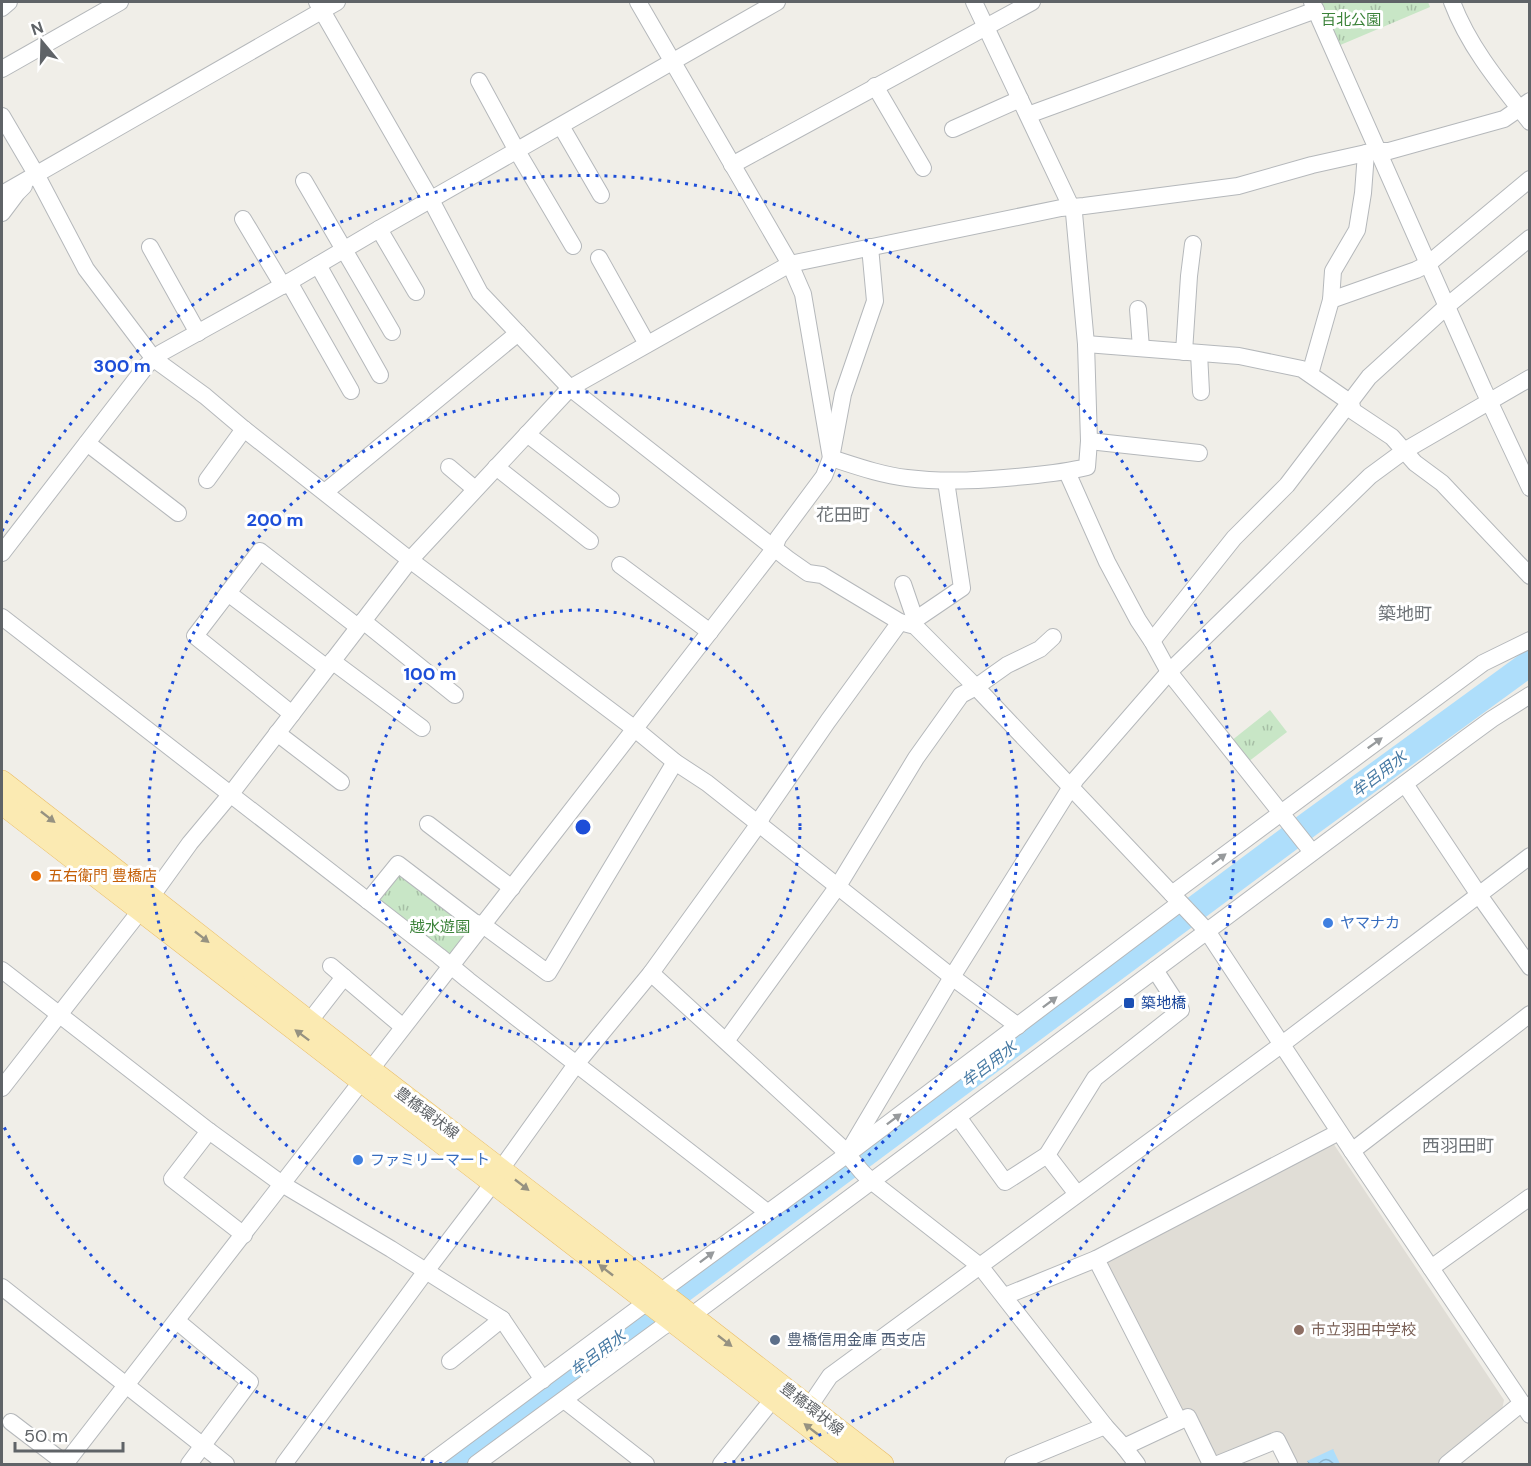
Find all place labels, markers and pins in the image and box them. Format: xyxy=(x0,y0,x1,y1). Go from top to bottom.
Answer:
centre of rings xyxy=(573,817,593,837)
place label: 五右衛門 豊橋店 xyxy=(48,866,157,886)
marker: 五右衛門 豊橋店 xyxy=(29,869,43,883)
place label: ヤマナカ xyxy=(1340,913,1400,933)
marker: ヤマナカ xyxy=(1321,916,1335,930)
place label: 築地橋 xyxy=(1141,993,1186,1013)
marker: 築地橋 xyxy=(1122,996,1136,1010)
place label: ファミリーマート xyxy=(370,1150,490,1170)
marker: ファミリーマート xyxy=(351,1153,365,1167)
place label: 市立羽田中学校 xyxy=(1311,1320,1416,1340)
marker: 市立羽田中学校 xyxy=(1292,1323,1306,1337)
place label: 豊橋信用金庫 西支店 xyxy=(787,1330,926,1350)
marker: 豊橋信用金庫 西支店 xyxy=(768,1333,782,1347)

